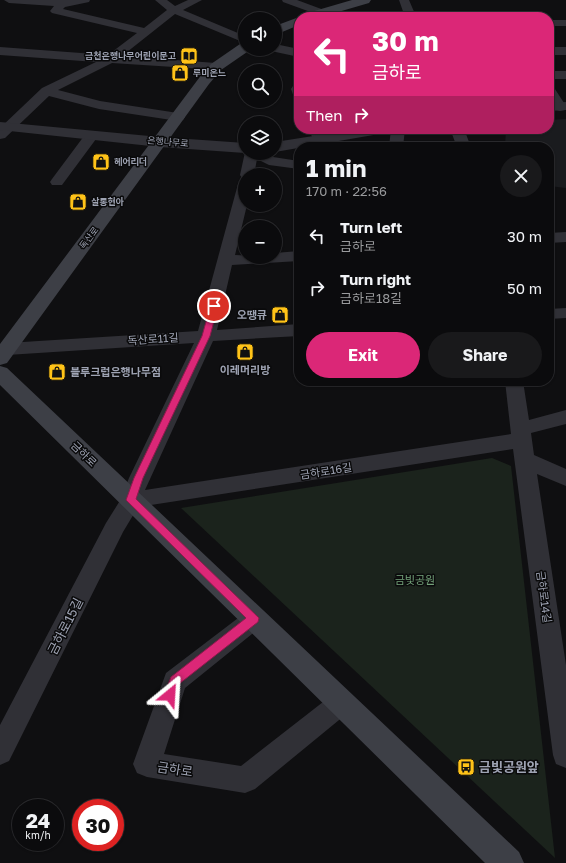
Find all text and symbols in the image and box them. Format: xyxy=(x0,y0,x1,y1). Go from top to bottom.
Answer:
map controls xyxy=(238,12,282,264)
button: sound xyxy=(238,12,282,56)
text: 30 m xyxy=(372,24,439,57)
icon: left xyxy=(306,28,358,80)
library icon: 금천은행나무어린이문고 xyxy=(179,46,199,66)
place label: 금천은행나무어린이문고 xyxy=(85,50,176,61)
text: 금하로 xyxy=(372,61,422,83)
shop icon: 루미온느 xyxy=(170,63,190,83)
button: search xyxy=(238,64,282,108)
place label: 루미온느 xyxy=(193,67,226,78)
icon: right xyxy=(350,104,372,126)
text: Then xyxy=(306,106,342,124)
button: layers xyxy=(238,116,282,160)
street label: 은행나무로 xyxy=(147,134,189,149)
shop icon: 헤어리더 xyxy=(91,152,111,172)
text: 1 min xyxy=(306,153,366,182)
button: close xyxy=(500,155,542,197)
place label: 헤어리더 xyxy=(114,156,147,167)
button: + xyxy=(238,168,282,212)
text: 170 m · 22:56 xyxy=(306,183,387,199)
shop icon: 살롱현아 xyxy=(68,192,88,212)
place label: 살롱현아 xyxy=(91,196,124,207)
text: Turn left xyxy=(340,218,402,236)
button: − xyxy=(238,220,282,264)
street label: 독산로 xyxy=(77,224,100,251)
icon: left xyxy=(306,225,328,247)
text: 30 m xyxy=(507,227,542,245)
text: 금하로 xyxy=(340,238,376,254)
text: Turn right xyxy=(340,270,411,288)
icon: right xyxy=(306,277,328,299)
text: 50 m xyxy=(507,279,542,297)
pin xyxy=(197,289,231,323)
text: 금하로18길 xyxy=(340,290,402,306)
icon: arrive xyxy=(203,295,225,317)
shop icon: 오땡큐 xyxy=(270,305,290,325)
place label: 오땡큐 xyxy=(237,308,267,321)
street label: 독산로11길 xyxy=(127,330,179,347)
button: Exit xyxy=(306,332,420,378)
button: Share xyxy=(428,332,542,378)
shop icon: 이레머리방 xyxy=(235,342,255,362)
shop icon: 블루크럽은행나무점 xyxy=(47,362,67,382)
place label: 이레머리방 xyxy=(220,363,270,376)
place label: 블루크럽은행나무점 xyxy=(70,365,161,378)
street label: 금하로 xyxy=(69,438,100,469)
street label: 금하로16길 xyxy=(299,460,353,481)
street label: 금하로14길 xyxy=(534,570,555,624)
park label: 금빛공원 xyxy=(395,573,435,586)
street label: 금하로15길 xyxy=(44,595,86,657)
position arrow xyxy=(149,674,191,716)
bus stop icon: 금빛공원앞 xyxy=(456,757,476,777)
street label: 금하로 xyxy=(156,758,194,780)
place label: 금빛공원앞 xyxy=(479,759,539,775)
speed limit sign: 30 xyxy=(72,799,124,851)
text: 24 xyxy=(26,808,50,832)
text: km/h xyxy=(25,829,51,841)

